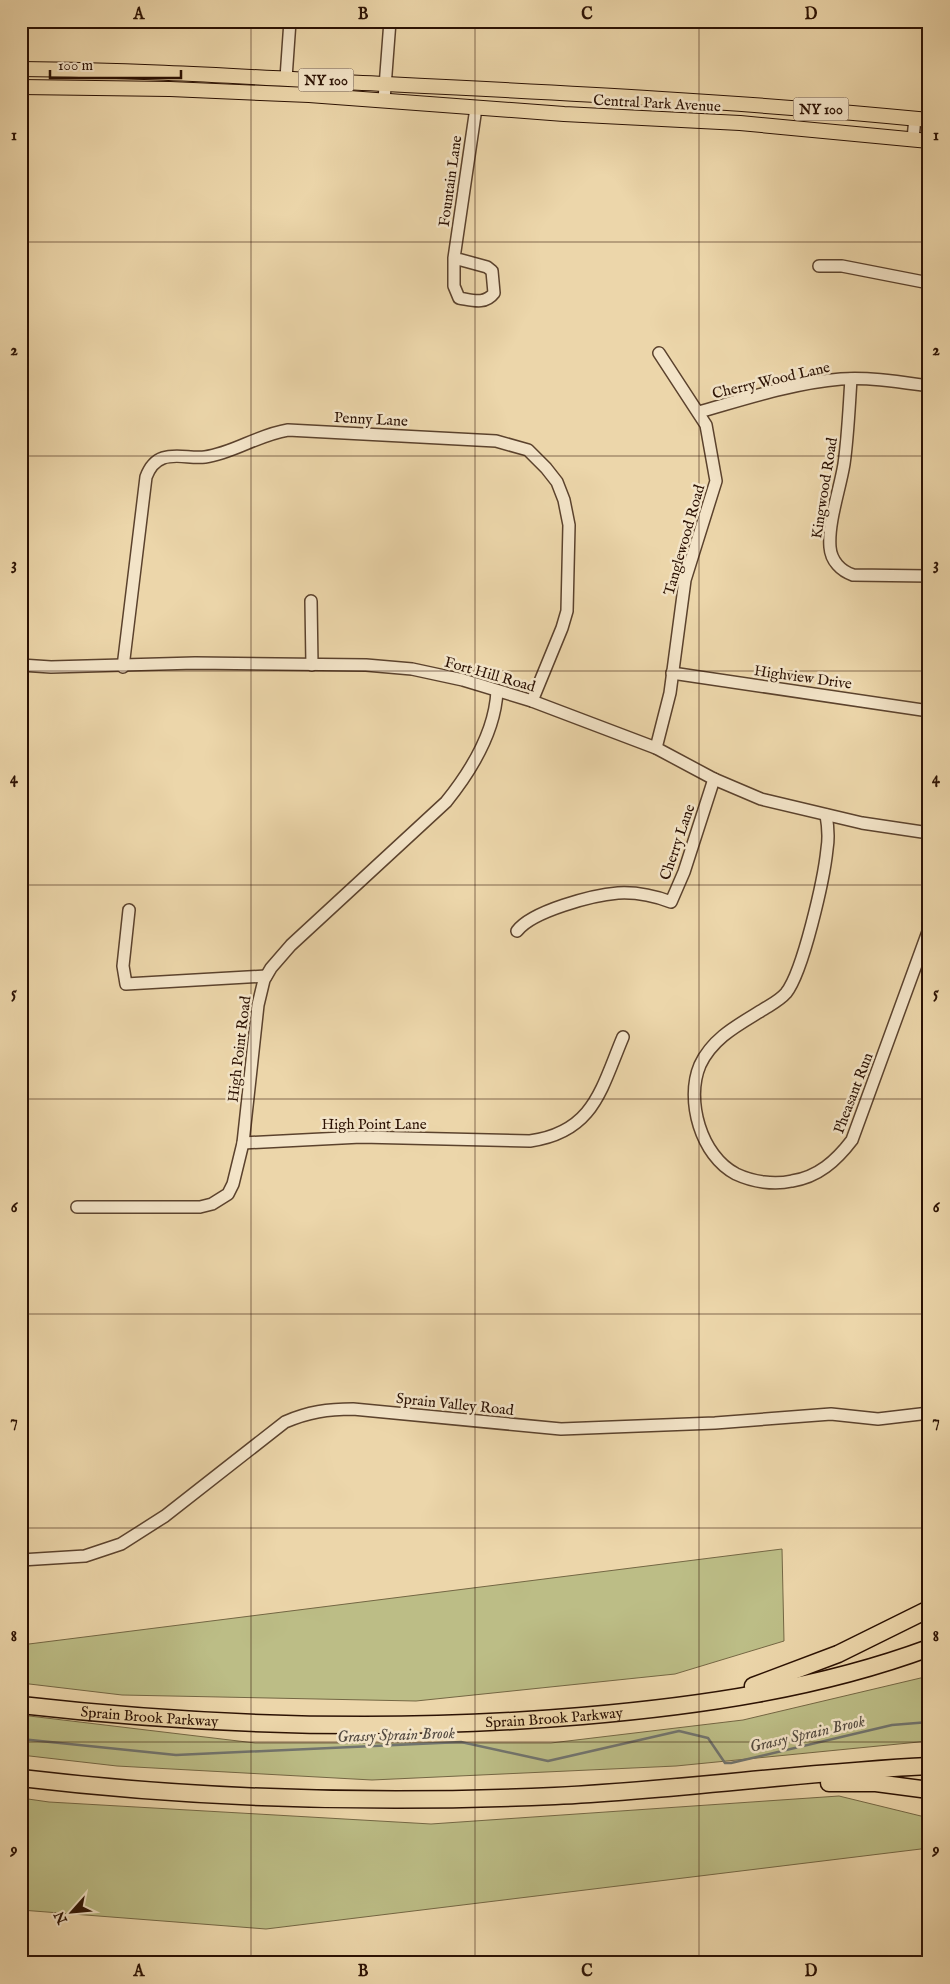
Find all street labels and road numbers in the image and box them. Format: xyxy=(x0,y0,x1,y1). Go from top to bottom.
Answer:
road number: NY 100 xyxy=(298,68,354,92)
street label: Central Park Avenue xyxy=(593,91,721,116)
road number: NY 100 xyxy=(794,98,848,120)
street label: Fountain Lane xyxy=(435,134,466,228)
street label: Cherry Wood Lane xyxy=(710,358,832,403)
street label: Penny Lane xyxy=(334,408,408,431)
street label: Kingwood Road xyxy=(807,435,842,540)
street label: Tanglewood Road xyxy=(660,482,710,598)
street label: Fort Hill Road xyxy=(442,652,538,697)
street label: Highview Drive xyxy=(753,661,853,694)
street label: Cherry Lane xyxy=(656,802,699,883)
street label: High Point Road xyxy=(224,994,256,1103)
street label: Pheasant Run xyxy=(829,1050,878,1136)
street label: High Point Lane xyxy=(321,1115,427,1134)
street label: Sprain Valley Road xyxy=(395,1389,516,1420)
street label: Sprain Brook Parkway xyxy=(80,1702,219,1731)
street label: Sprain Brook Parkway xyxy=(485,1703,624,1732)

